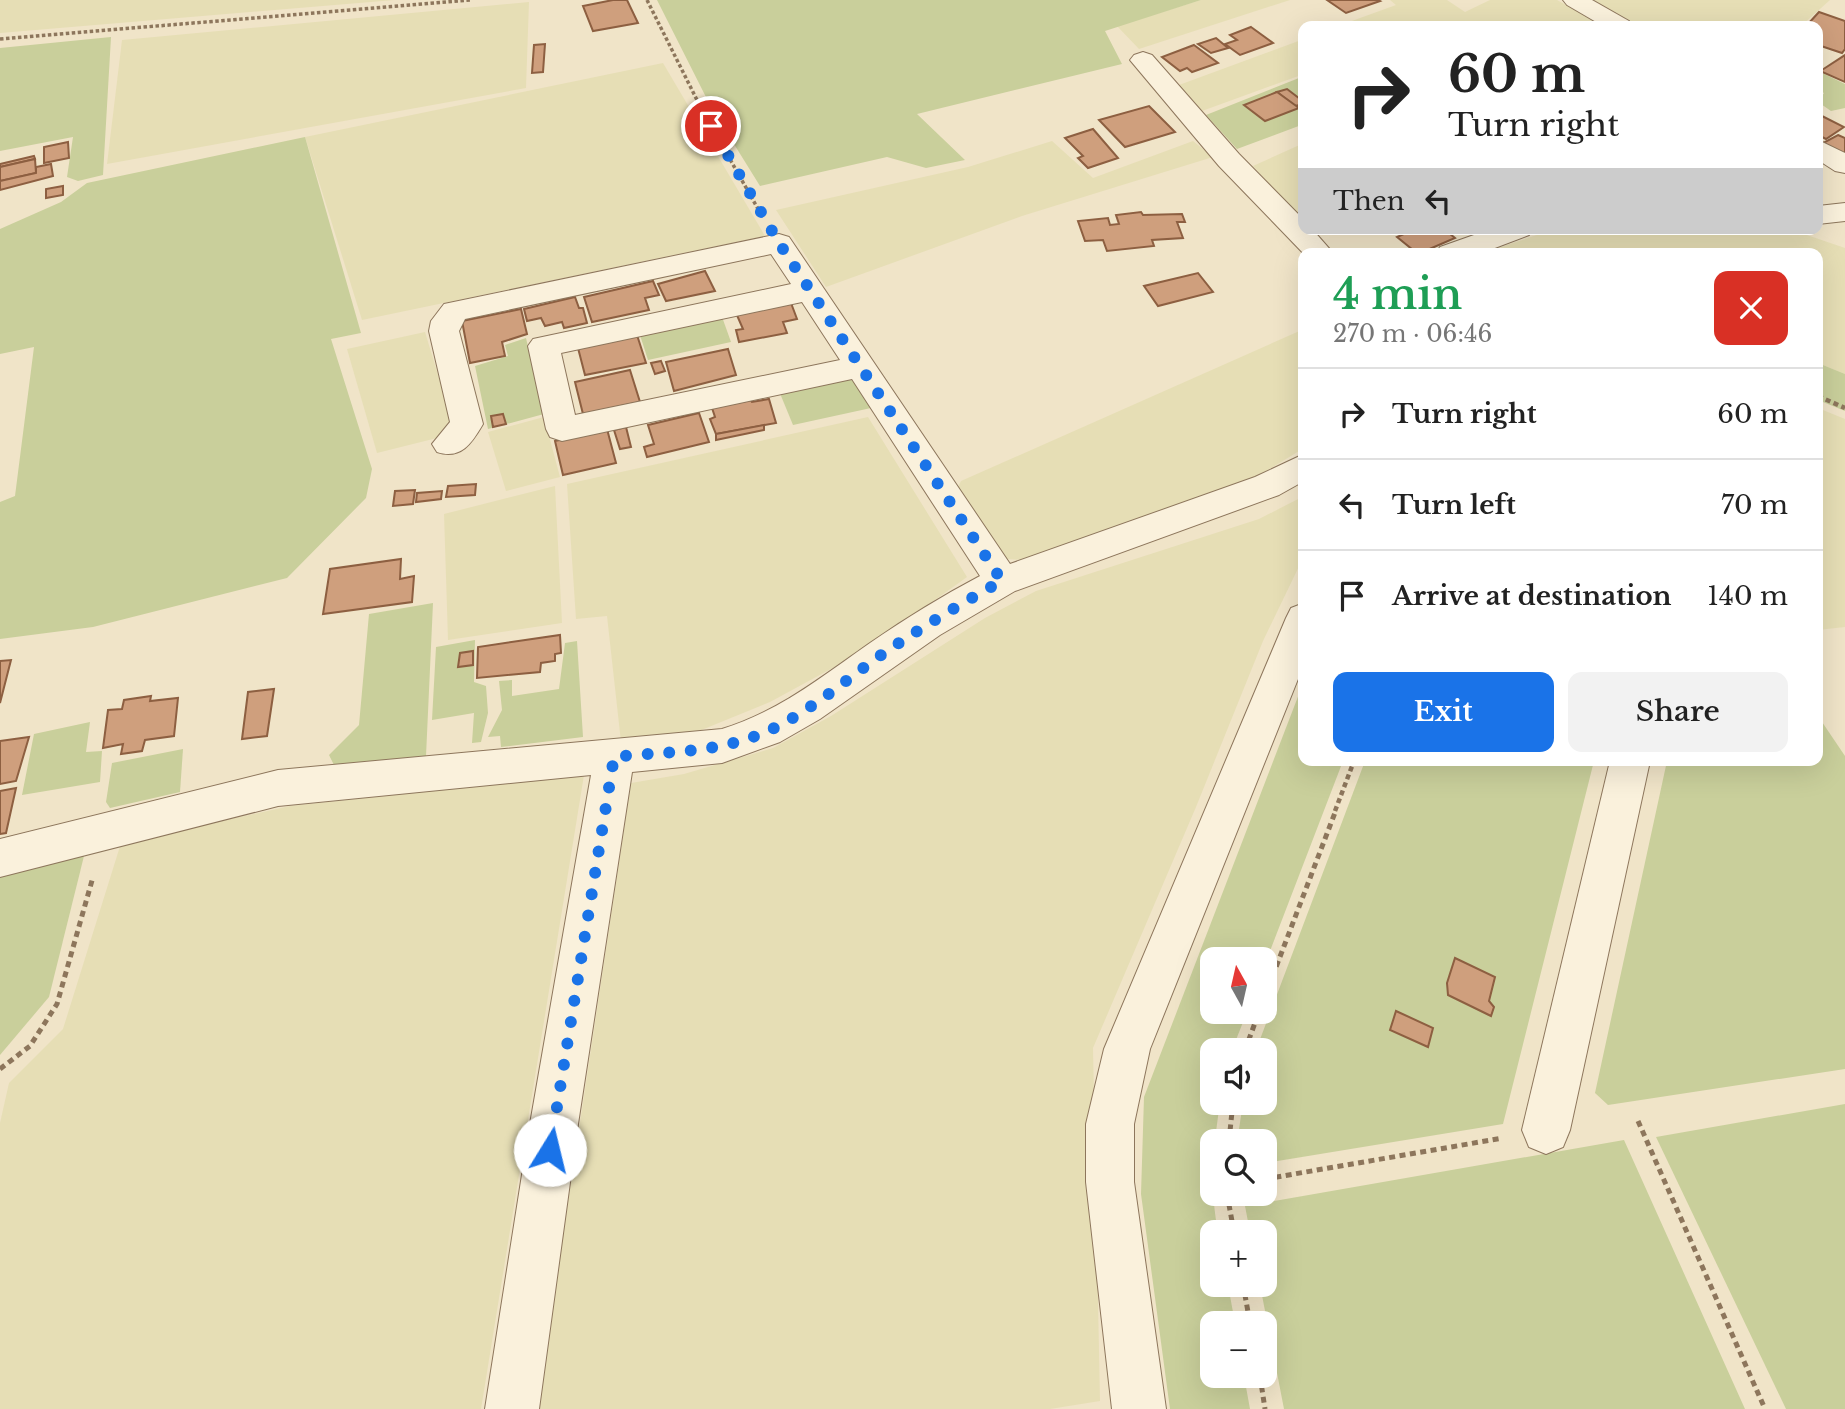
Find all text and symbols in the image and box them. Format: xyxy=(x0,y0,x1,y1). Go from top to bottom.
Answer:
text: 60 m xyxy=(1448,44,1585,105)
icon: right xyxy=(1333,49,1424,140)
pin xyxy=(681,96,741,156)
text: Turn right xyxy=(1448,105,1619,145)
icon: arrive xyxy=(692,107,730,145)
icon: left xyxy=(1419,182,1457,220)
text: Then xyxy=(1333,185,1405,217)
text: 4 min xyxy=(1333,268,1462,320)
button: close xyxy=(1714,271,1788,345)
text: 270 m · 06:46 xyxy=(1333,320,1492,348)
icon: right xyxy=(1333,395,1371,433)
text: Turn right xyxy=(1392,398,1537,430)
text: 60 m xyxy=(1717,398,1788,430)
icon: left xyxy=(1333,486,1371,524)
text: Turn left xyxy=(1392,489,1516,521)
text: 70 m xyxy=(1721,489,1788,521)
icon: arrive xyxy=(1333,577,1371,615)
text: Arrive at destination xyxy=(1392,580,1672,612)
text: 140 m xyxy=(1707,580,1788,612)
button: Exit xyxy=(1333,672,1554,752)
button: Share xyxy=(1568,672,1788,752)
north arrow xyxy=(1200,947,1278,1024)
map controls xyxy=(1200,947,1277,1388)
button: sound xyxy=(1200,1038,1277,1115)
position arrow xyxy=(513,1113,587,1187)
button: search xyxy=(1200,1129,1277,1206)
button: + xyxy=(1200,1220,1277,1297)
button: − xyxy=(1200,1311,1277,1388)

